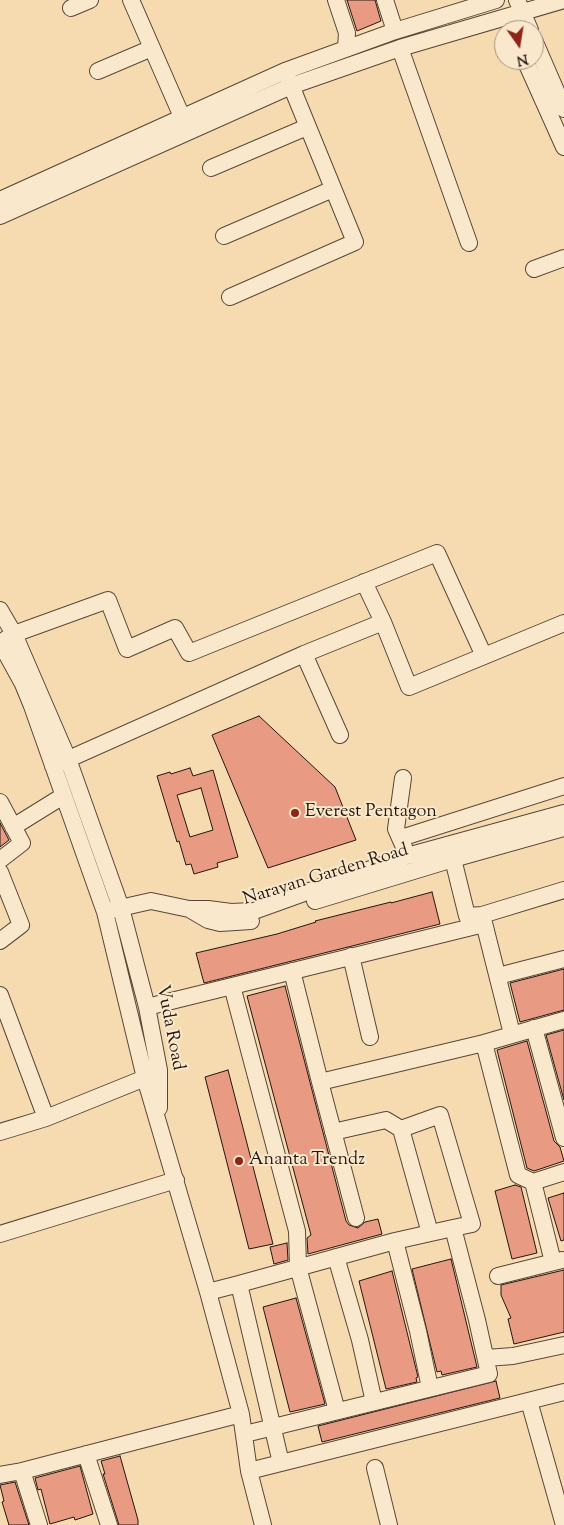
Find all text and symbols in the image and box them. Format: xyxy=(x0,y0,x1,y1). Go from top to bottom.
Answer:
north arrow xyxy=(494,20,544,70)
text: N xyxy=(514,48,530,70)
place label: Everest Pentagon xyxy=(305,802,437,824)
marker: Everest Pentagon xyxy=(289,807,301,819)
street label: Narayan Garden Road xyxy=(241,841,411,911)
street label: Vuda Road xyxy=(150,983,188,1073)
place label: Ananta Trendz xyxy=(249,1150,365,1172)
marker: Ananta Trendz xyxy=(233,1155,245,1167)

